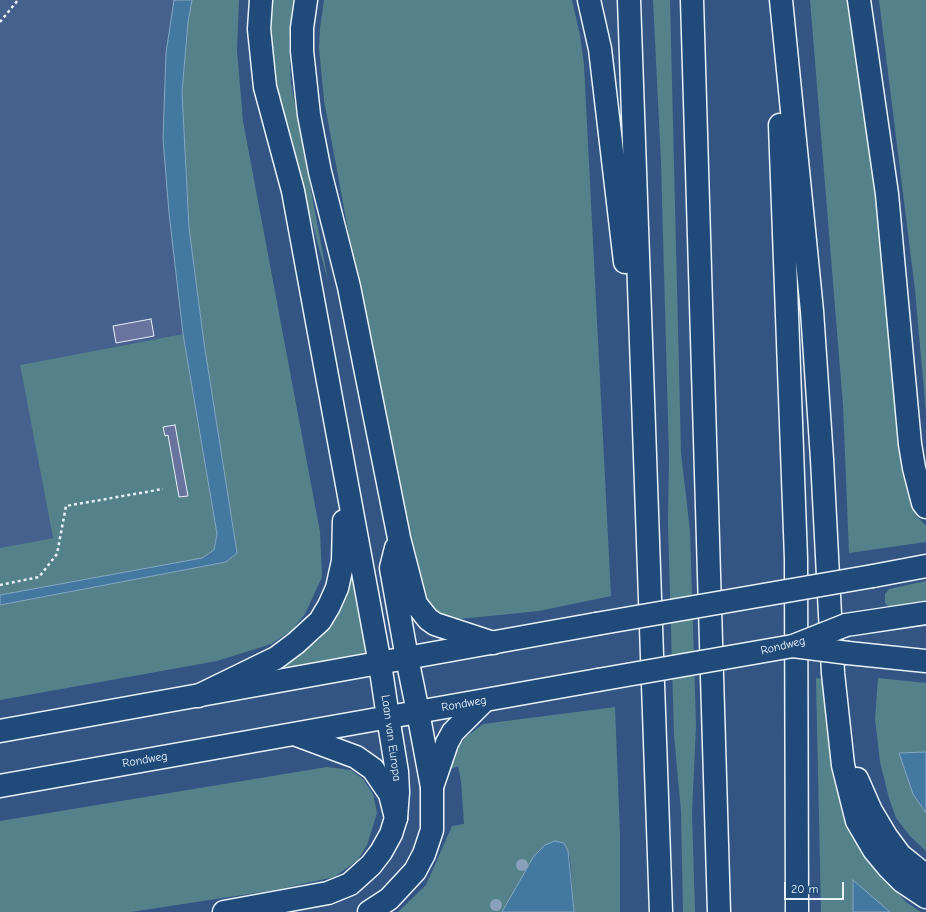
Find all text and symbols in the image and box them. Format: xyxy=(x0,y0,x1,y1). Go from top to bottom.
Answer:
street label: Rondweg xyxy=(759,633,807,659)
street label: Rondweg xyxy=(440,693,488,715)
street label: Laan van Europa xyxy=(378,694,404,782)
street label: Rondweg xyxy=(121,749,169,771)
scale bar xyxy=(786,874,846,900)
text: 20 m xyxy=(791,882,819,896)

